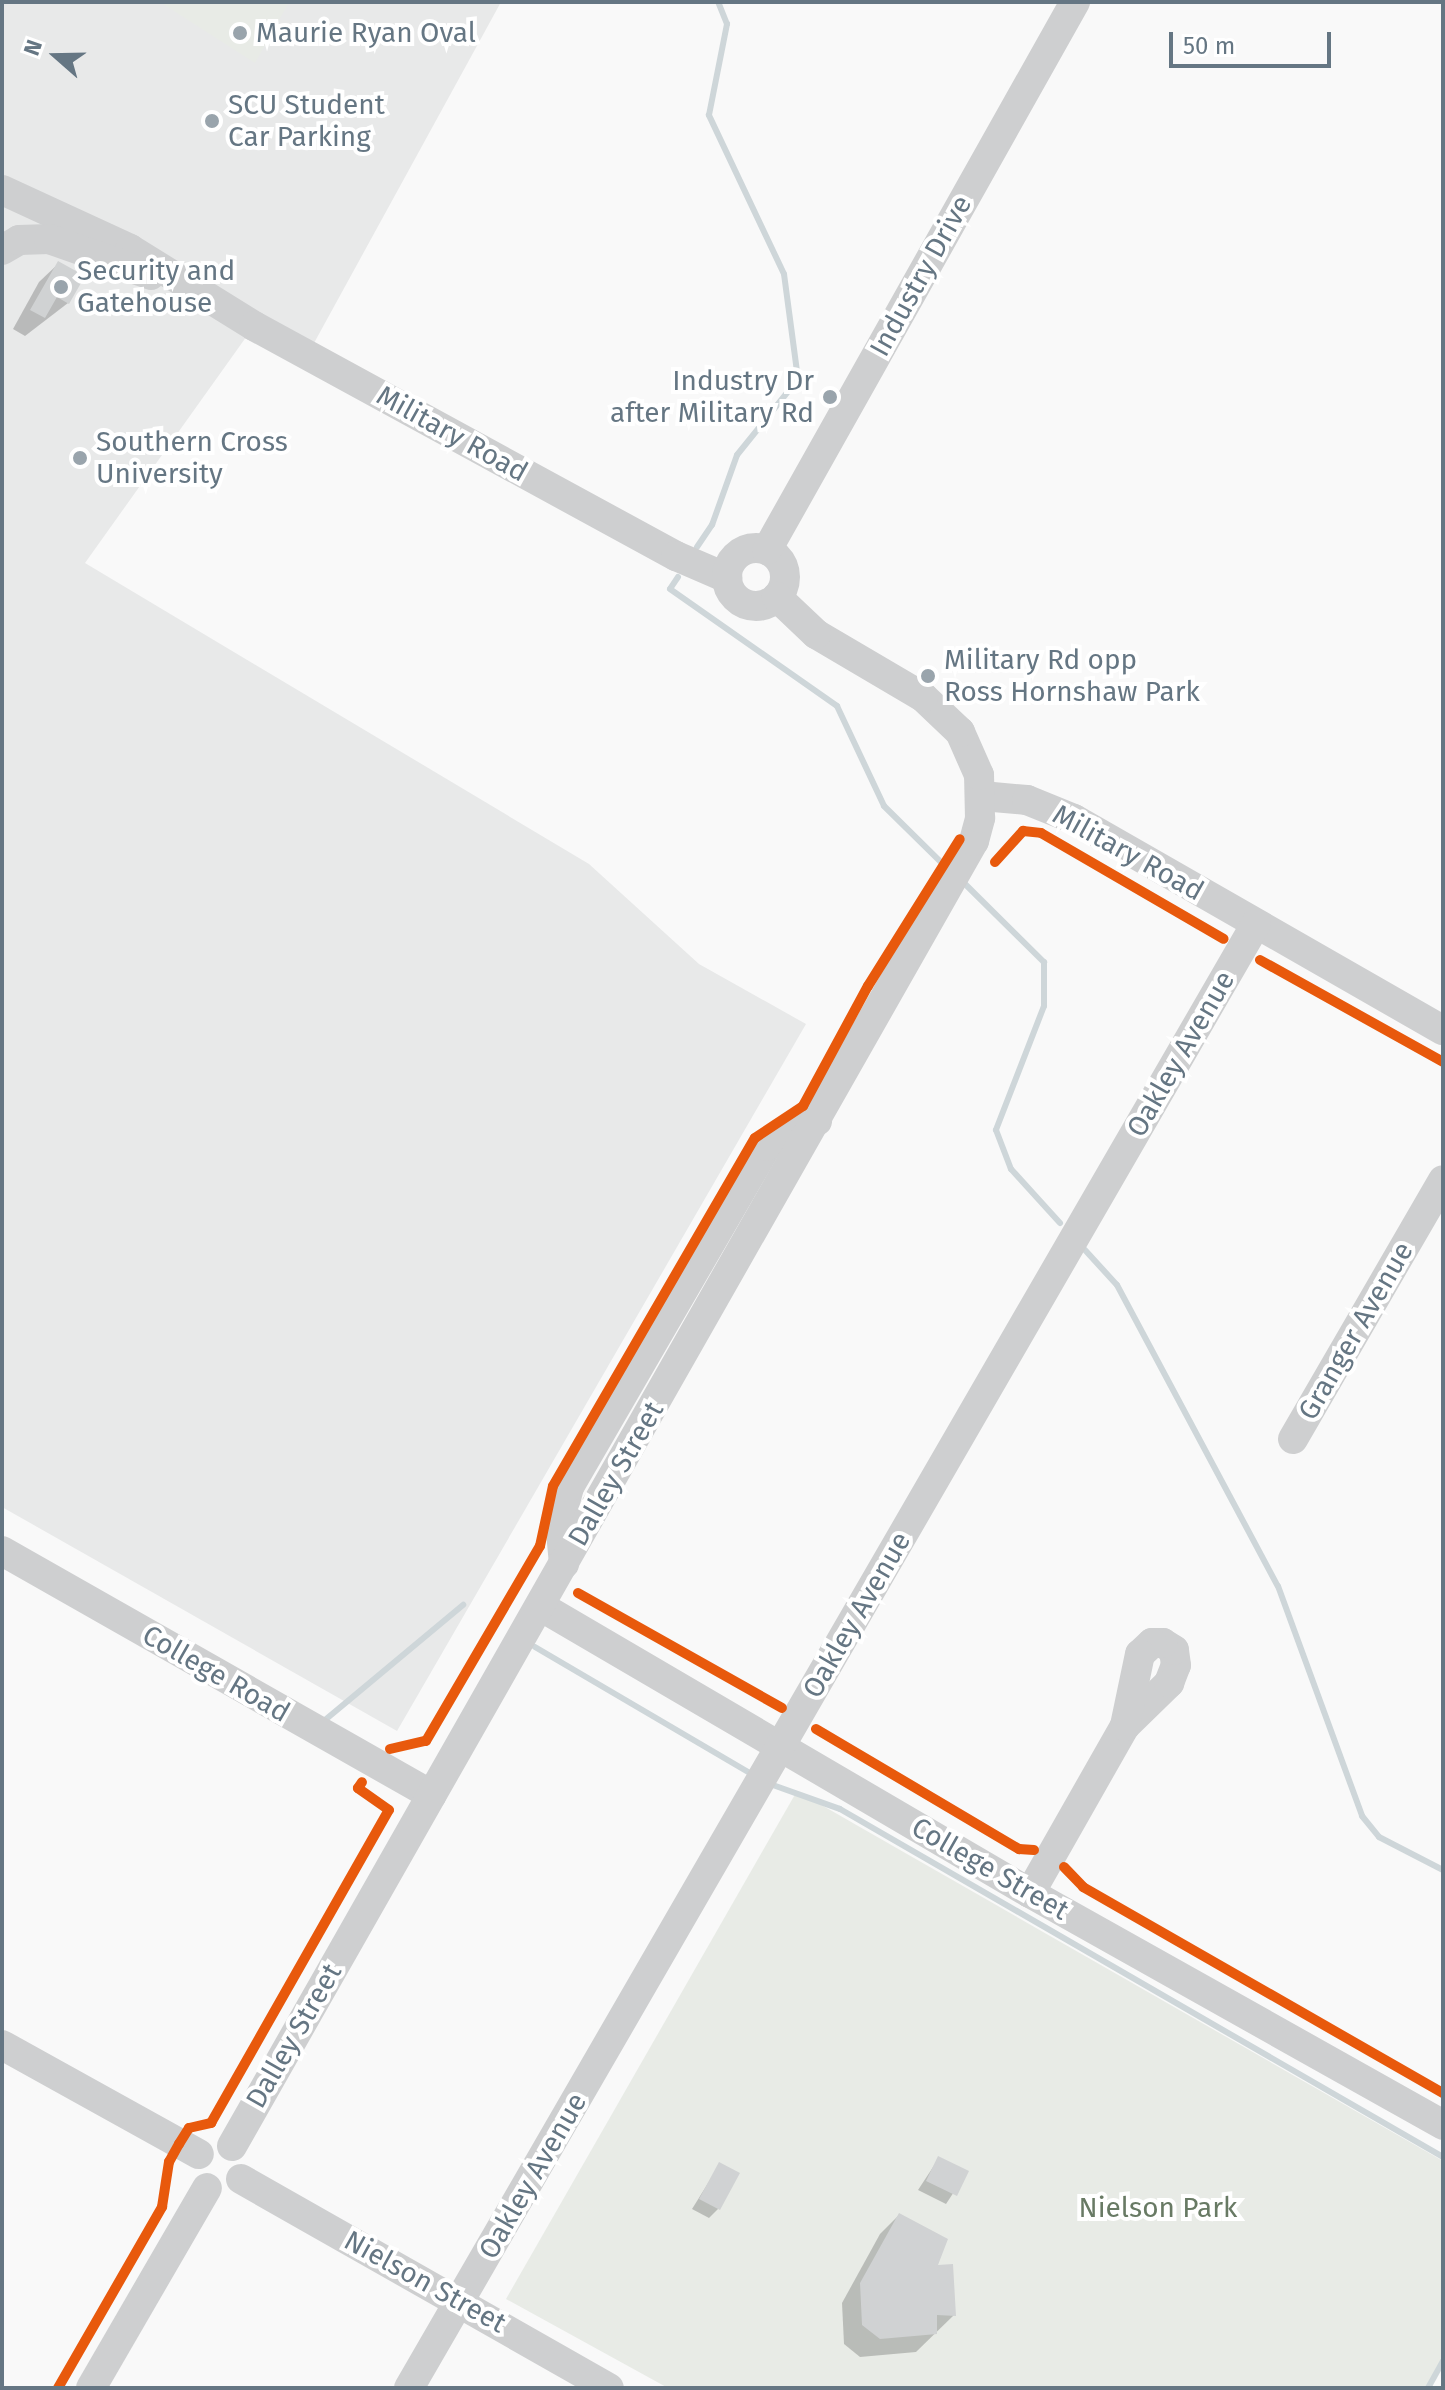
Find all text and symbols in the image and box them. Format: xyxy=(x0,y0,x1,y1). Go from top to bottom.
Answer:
north arrow xyxy=(16,16,96,96)
place label: Maurie Ryan Oval xyxy=(256,16,476,50)
scale bar xyxy=(1173,16,1335,66)
marker: Maurie Ryan Oval xyxy=(231,24,249,42)
text: 50 m xyxy=(1183,32,1235,60)
text: N xyxy=(18,36,48,59)
place label: SCU Student Car Parking xyxy=(228,88,385,154)
marker: SCU Student Car Parking xyxy=(203,112,221,130)
street label: Industry Drive xyxy=(863,190,979,362)
place label: Security and Gatehouse xyxy=(77,254,235,320)
marker: Security and Gatehouse xyxy=(52,278,70,296)
place label: Industry Dr after Military Rd xyxy=(610,364,814,430)
street label: Military Road xyxy=(371,379,533,489)
marker: Industry Dr after Military Rd xyxy=(821,388,839,406)
place label: Southern Cross University xyxy=(96,425,288,491)
marker: Southern Cross University xyxy=(71,449,89,467)
place label: Military Rd opp Ross Hornshaw Park xyxy=(944,643,1200,709)
marker: Military Rd opp Ross Hornshaw Park xyxy=(919,667,937,685)
street label: Military Road xyxy=(1047,798,1209,908)
street label: Oakley Avenue xyxy=(1120,965,1242,1143)
street label: Granger Avenue xyxy=(1292,1236,1420,1426)
street label: Dalley Street xyxy=(561,1396,671,1552)
street label: Oakley Avenue xyxy=(796,1526,918,1704)
street label: College Road xyxy=(136,1618,296,1730)
street label: College Street xyxy=(905,1811,1075,1927)
street label: Dalley Street xyxy=(239,1958,349,2114)
street label: Oakley Avenue xyxy=(472,2087,594,2265)
park label: Nielson Park xyxy=(1079,2191,1237,2225)
street label: Nielson Street xyxy=(338,2224,512,2340)

